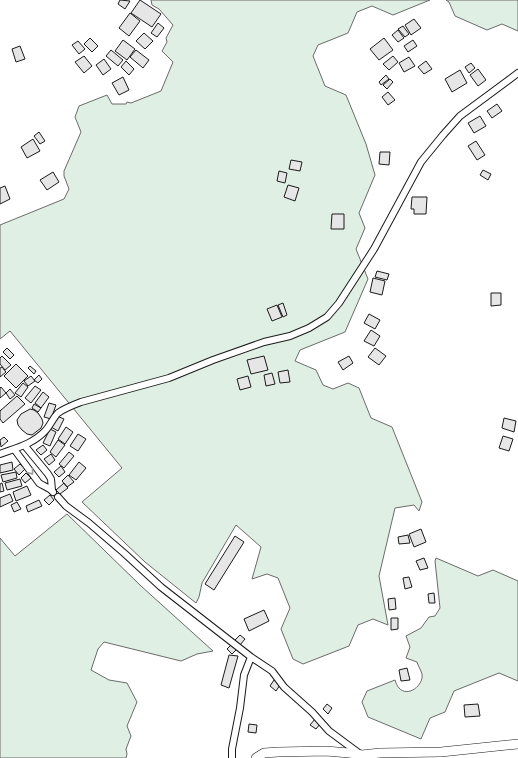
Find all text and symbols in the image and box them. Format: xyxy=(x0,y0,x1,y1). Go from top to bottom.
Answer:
one-way arrow xyxy=(26,467,33,474)

